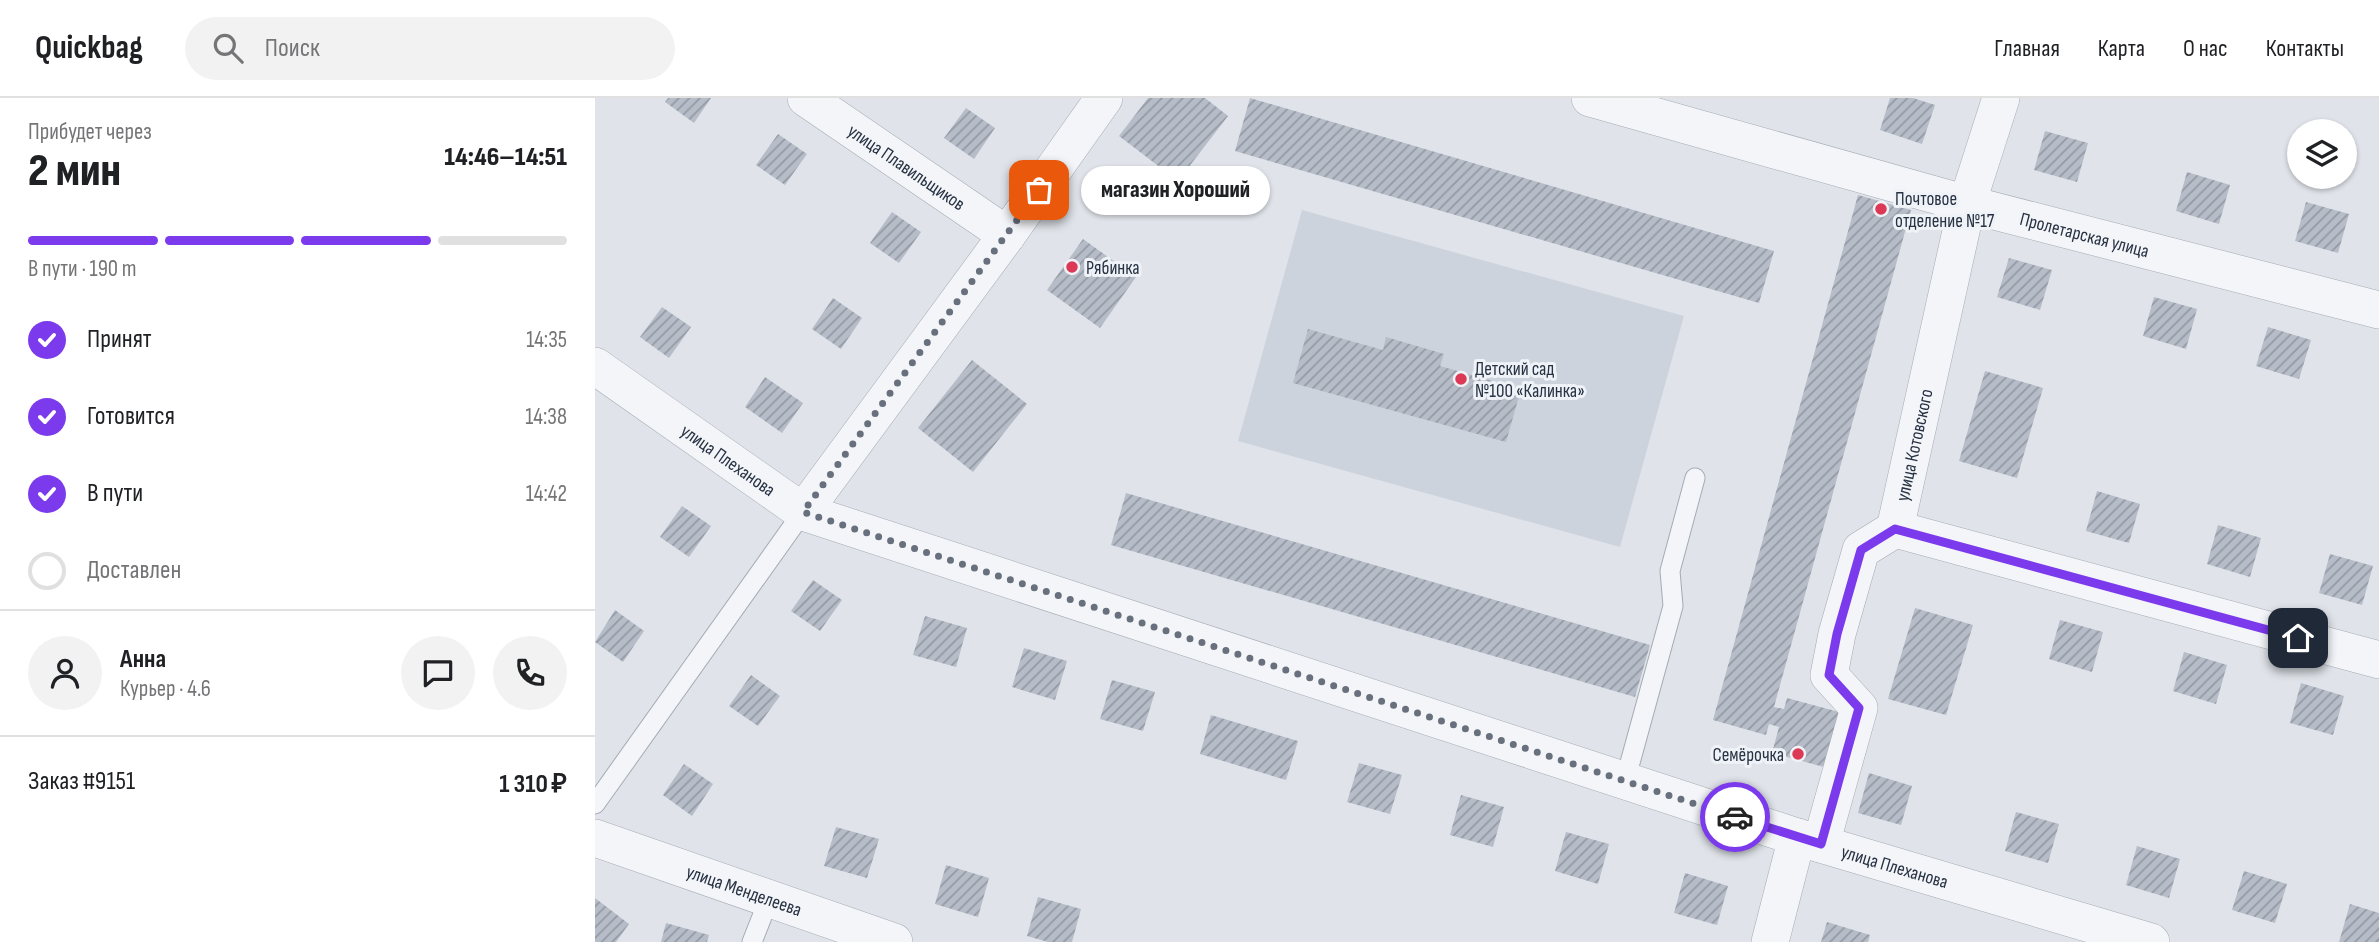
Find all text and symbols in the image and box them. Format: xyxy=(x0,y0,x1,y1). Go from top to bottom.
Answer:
search box xyxy=(185,17,675,80)
text: Quickbag xyxy=(35,28,143,68)
icon: search xyxy=(209,29,247,67)
text: Поиск xyxy=(265,33,320,64)
text: Главная xyxy=(1994,34,2060,63)
text: Карта xyxy=(2098,34,2145,63)
text: О нас xyxy=(2183,34,2228,63)
text: Контакты xyxy=(2266,34,2344,63)
text: Прибудет через xyxy=(28,118,152,146)
map controls xyxy=(2287,119,2357,189)
button: layers xyxy=(2287,119,2357,189)
street label: улица Плавильщиков xyxy=(843,120,969,216)
text: 14:46–14:51 xyxy=(444,142,567,173)
text: 2 мин xyxy=(28,144,121,199)
pin xyxy=(1009,160,1069,220)
callout: магазин Хороший xyxy=(1081,166,1270,214)
icon: bag xyxy=(1020,171,1058,209)
text: магазин Хороший xyxy=(1101,176,1250,204)
place label: Почтовое отделение №17 xyxy=(1895,188,1995,233)
marker: Почтовое отделение №17 xyxy=(1873,201,1889,217)
street label: Пролетарская улица xyxy=(2017,208,2151,263)
text: В пути · 190 m xyxy=(28,255,137,283)
place label: Рябинка xyxy=(1086,257,1140,280)
marker: Рябинка xyxy=(1064,259,1080,275)
icon: check xyxy=(28,321,66,359)
text: Принят xyxy=(87,324,152,355)
text: 14:35 xyxy=(526,326,567,354)
place label: Детский сад №100 «Калинка» xyxy=(1475,358,1585,403)
marker: Детский сад №100 «Калинка» xyxy=(1453,371,1469,387)
street label: улица Котовского xyxy=(1891,387,1939,504)
icon: check xyxy=(28,398,66,436)
text: Готовится xyxy=(87,401,175,432)
text: 14:38 xyxy=(525,403,567,431)
street label: улица Плеханова xyxy=(676,420,779,502)
icon: check xyxy=(28,475,66,513)
text: В пути xyxy=(87,478,143,509)
text: 14:42 xyxy=(526,480,567,508)
text: Доставлен xyxy=(87,555,181,586)
pin xyxy=(2268,608,2328,668)
icon: home xyxy=(2279,619,2317,657)
button: person xyxy=(28,636,102,710)
button: chat xyxy=(401,636,475,710)
button: phone xyxy=(493,636,567,710)
text: Анна xyxy=(120,644,166,675)
text: Курьер · 4.6 xyxy=(120,675,211,703)
place label: Семёрочка xyxy=(1713,744,1784,767)
marker: Семёрочка xyxy=(1790,746,1806,762)
text: Заказ #9151 xyxy=(28,766,135,797)
text: 1 310 ₽ xyxy=(499,769,567,800)
courier xyxy=(1700,782,1770,852)
icon: car xyxy=(1716,798,1754,836)
street label: улица Плеханова xyxy=(1838,841,1951,894)
street label: улица Менделеева xyxy=(683,861,804,922)

